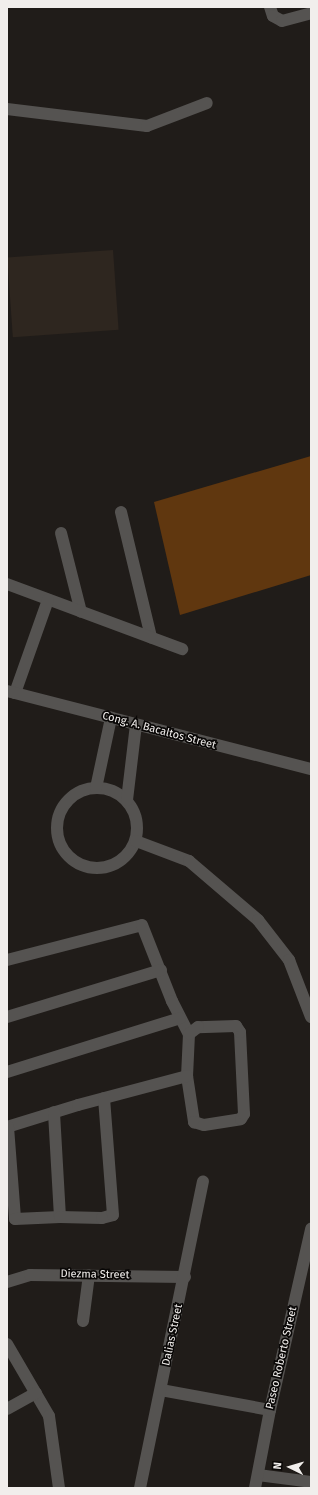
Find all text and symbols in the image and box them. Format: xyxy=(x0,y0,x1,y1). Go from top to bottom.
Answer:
street label: Cong. A. Bacaltos Street xyxy=(101,709,217,753)
street label: Diezma Street xyxy=(60,1268,130,1282)
street label: Dalias Street xyxy=(160,1303,186,1367)
street label: Paseo Roberto Street xyxy=(264,1305,300,1411)
north arrow xyxy=(270,1447,310,1487)
text: N xyxy=(271,1462,284,1470)

